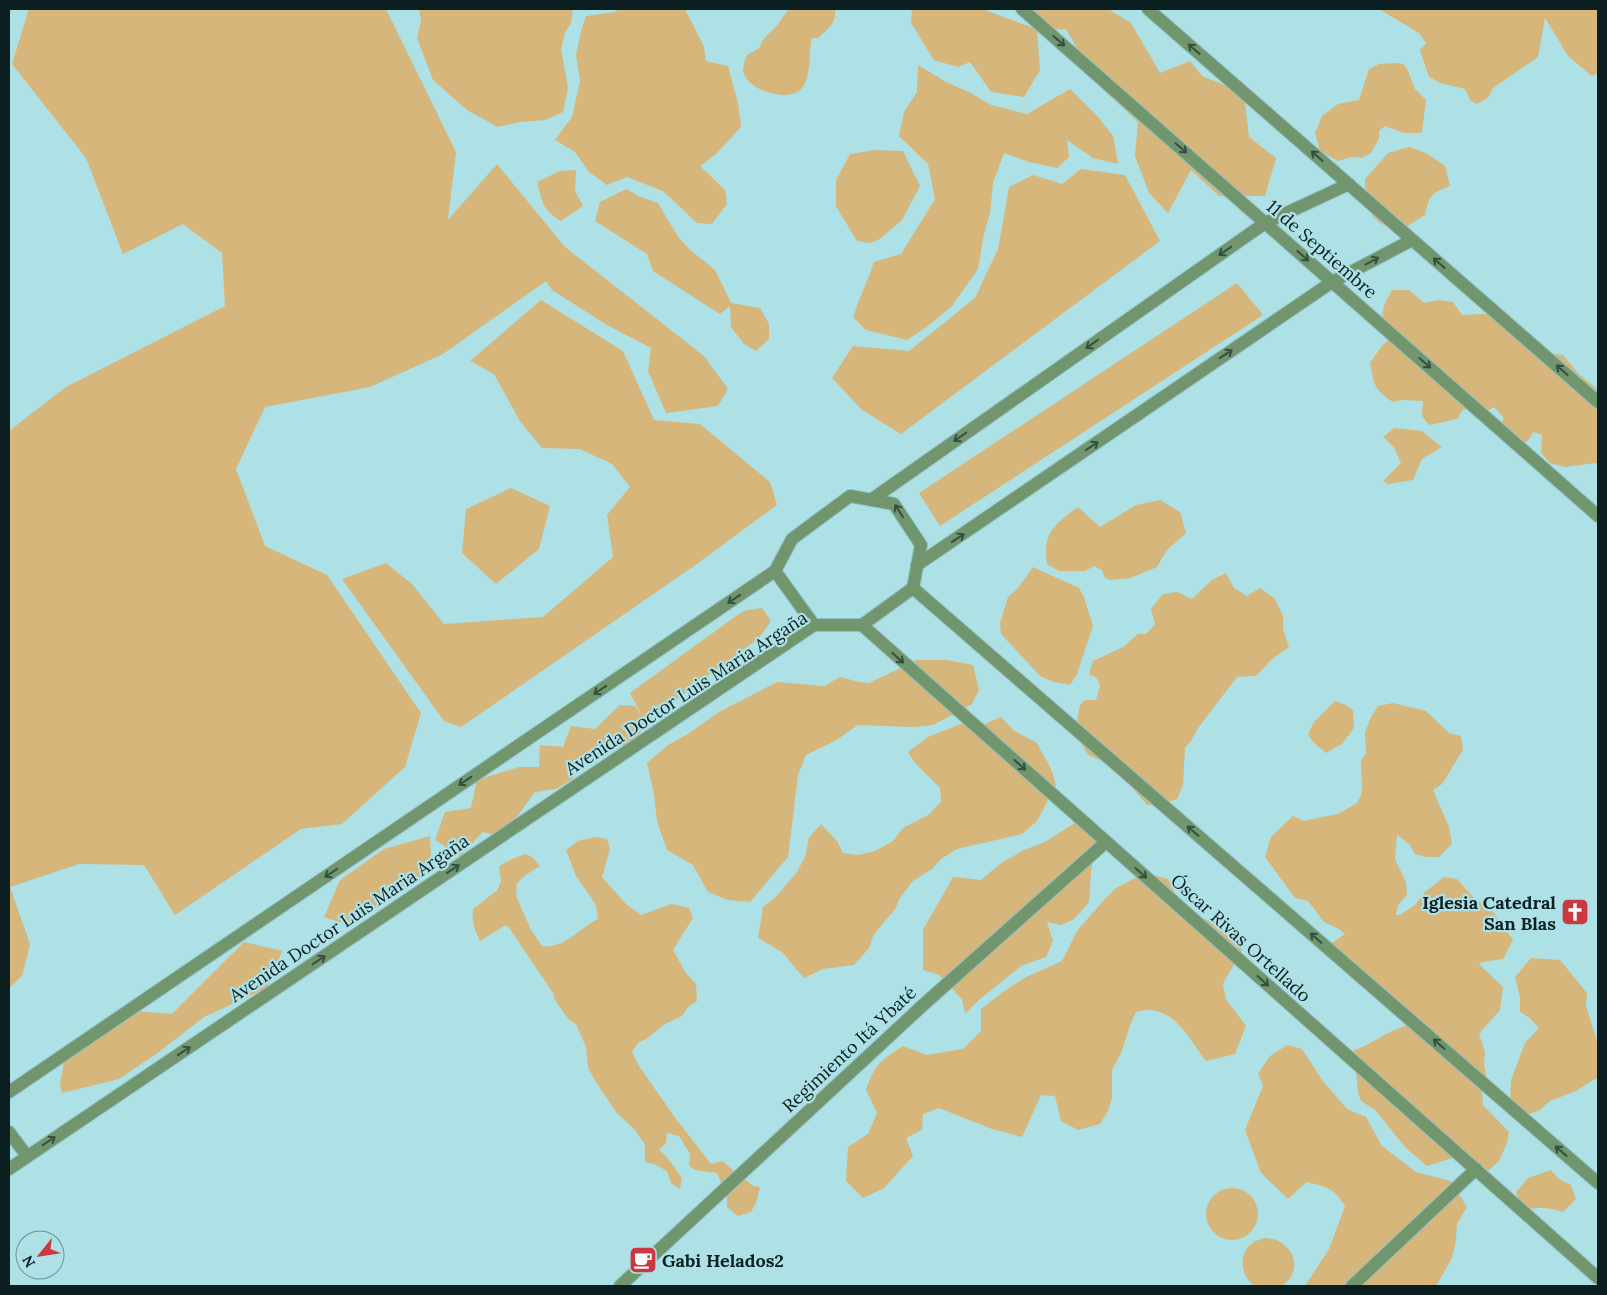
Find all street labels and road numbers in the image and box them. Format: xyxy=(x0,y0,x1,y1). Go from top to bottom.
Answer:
street label: 11 de Septiembre xyxy=(1262,195,1382,304)
street label: Avenida Doctor Luis Maria Argaña xyxy=(560,606,811,781)
street label: Avenida Doctor Luis Maria Argaña xyxy=(224,829,473,1008)
street label: Óscar Rivas Ortellado xyxy=(1166,869,1316,1007)
street label: Regimiento Itá Ybaté xyxy=(777,981,921,1117)

